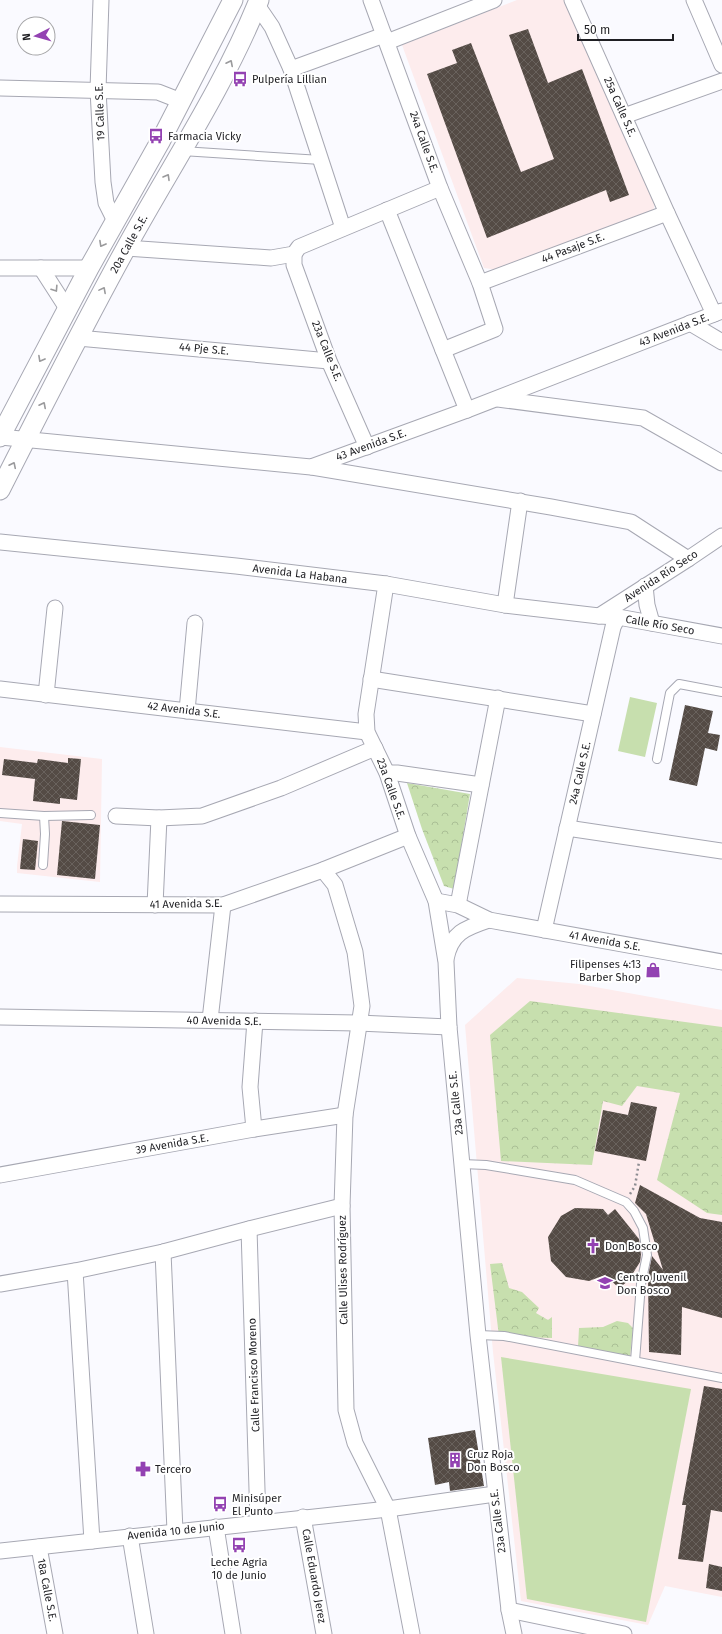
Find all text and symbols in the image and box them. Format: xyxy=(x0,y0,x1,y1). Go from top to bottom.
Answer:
north arrow xyxy=(16,16,56,56)
scale bar xyxy=(578,16,673,42)
text: 50 m xyxy=(584,23,610,37)
text: N xyxy=(20,33,33,41)
one-way arrow xyxy=(225,60,233,67)
bus stop icon: Pulpería Lillian xyxy=(231,70,249,88)
place label: Pulpería Lillian xyxy=(252,73,327,86)
street label: 25a Calle S.E. xyxy=(601,75,639,139)
street label: 19 Calle S.E. xyxy=(92,83,108,141)
street label: 24a Calle S.E. xyxy=(407,110,441,175)
bus stop icon: Farmacia Vicky xyxy=(147,127,165,145)
place label: Farmacia Vicky xyxy=(168,130,242,143)
one-way arrow xyxy=(163,174,170,181)
street label: 20a Calle S.E. xyxy=(108,212,151,276)
street label: 44 Pasaje S.E. xyxy=(540,230,607,266)
one-way arrow xyxy=(100,240,107,247)
one-way arrow xyxy=(50,284,57,291)
one-way arrow xyxy=(99,287,106,294)
street label: 43 Avenida S.E. xyxy=(637,311,711,349)
street label: 23a Calle S.E. xyxy=(309,319,345,384)
street label: 44 Pje S.E. xyxy=(179,340,230,358)
one-way arrow xyxy=(38,355,46,362)
one-way arrow xyxy=(38,402,46,409)
street label: 43 Avenida S.E. xyxy=(334,426,408,464)
one-way arrow xyxy=(8,462,15,469)
street label: Avenida Río Seco xyxy=(622,547,700,605)
street label: Avenida La Habana xyxy=(252,562,348,586)
street label: Calle Río Seco xyxy=(625,613,695,637)
street label: 42 Avenida S.E. xyxy=(147,699,222,721)
street label: 24a Calle S.E. xyxy=(566,740,594,806)
street label: 23a Calle S.E. xyxy=(374,757,408,822)
street label: 41 Avenida S.E. xyxy=(150,897,223,911)
street label: 41 Avenida S.E. xyxy=(568,928,642,954)
place label: Filipenses 4:13 Barber Shop xyxy=(570,958,641,984)
shop icon: Filipenses 4:13 Barber Shop xyxy=(644,961,662,979)
street label: 40 Avenida S.E. xyxy=(187,1014,262,1028)
street label: 23a Calle S.E. xyxy=(446,1070,466,1136)
street label: 39 Avenida S.E. xyxy=(134,1131,210,1157)
street label: Calle Ulises Rodríguez xyxy=(336,1215,350,1325)
church icon: Don Bosco xyxy=(584,1237,602,1255)
place label: Don Bosco xyxy=(605,1240,658,1253)
place label: Centro Juvenil Don Bosco xyxy=(617,1271,687,1297)
school or university icon: Centro Juvenil Don Bosco xyxy=(596,1274,614,1292)
street label: Calle Francisco Moreno xyxy=(246,1318,262,1432)
place label: Cruz Roja Don Bosco xyxy=(467,1448,520,1474)
building icon: Cruz Roja Don Bosco xyxy=(446,1451,464,1469)
pharmacy icon: Tercero xyxy=(134,1460,152,1478)
place label: Tercero xyxy=(155,1463,191,1476)
street label: 23a Calle S.E. xyxy=(488,1488,508,1554)
place label: Minisúper El Punto xyxy=(232,1492,282,1518)
bus stop icon: Minisúper El Punto xyxy=(211,1495,229,1513)
street label: Avenida 10 de Junio xyxy=(127,1519,225,1543)
street label: Calle Eduardo Jerez xyxy=(299,1528,329,1624)
bus stop icon: Leche Agria 10 de Junio xyxy=(230,1536,248,1554)
place label: Leche Agria 10 de Junio xyxy=(210,1556,268,1582)
street label: 18a Calle S.E. xyxy=(35,1557,60,1623)

